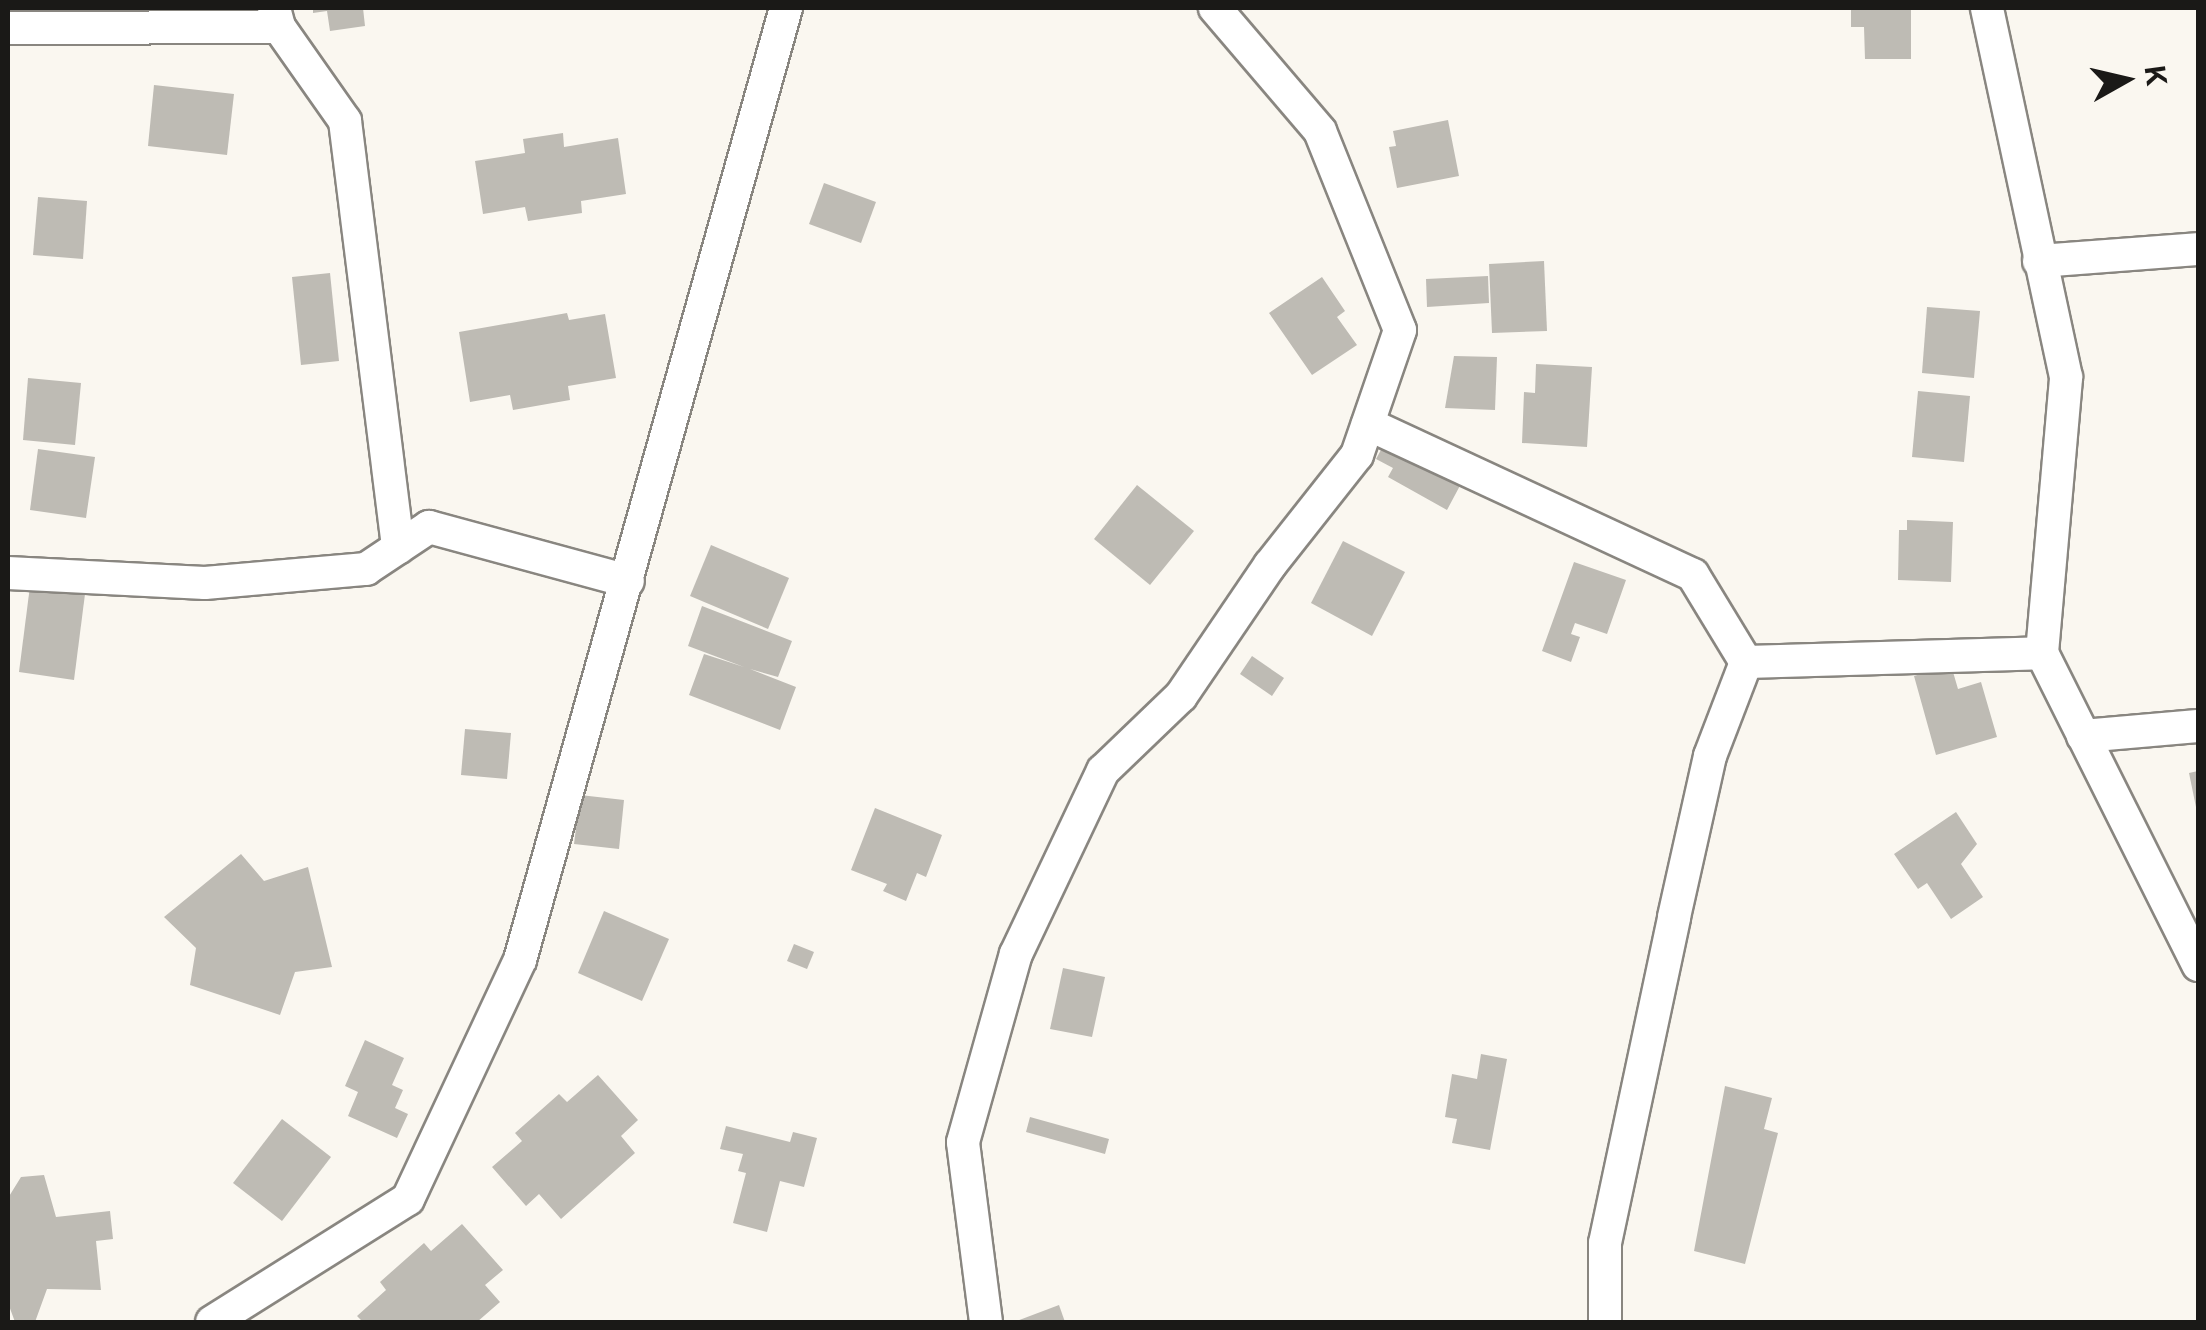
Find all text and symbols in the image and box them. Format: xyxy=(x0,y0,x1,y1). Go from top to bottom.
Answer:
north arrow xyxy=(2076,30,2176,130)
text: K xyxy=(2137,63,2174,88)

